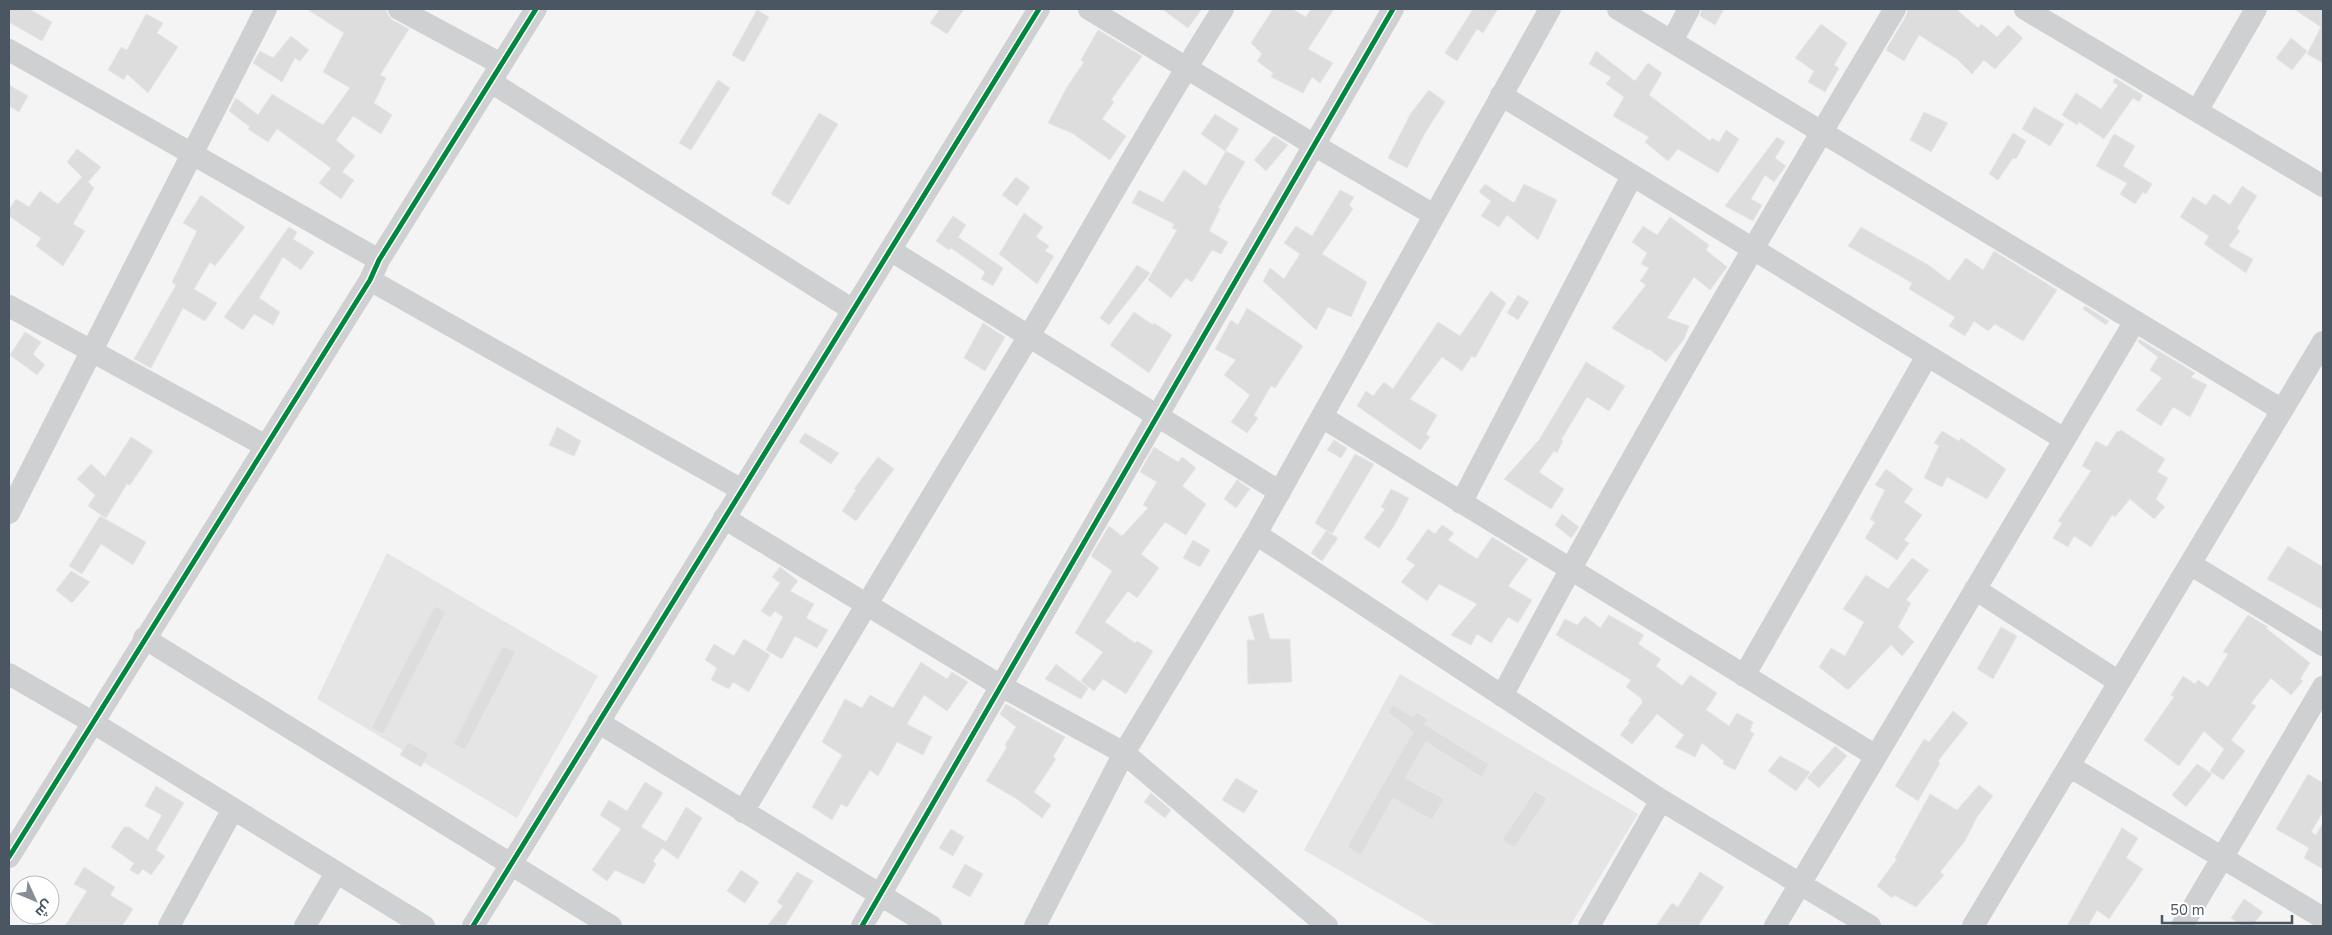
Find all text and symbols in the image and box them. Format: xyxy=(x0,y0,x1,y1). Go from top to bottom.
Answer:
north arrow xyxy=(10,875,60,925)
scale bar xyxy=(2162,892,2292,924)
text: ش xyxy=(31,896,57,922)
text: 50 m xyxy=(2170,900,2205,920)

